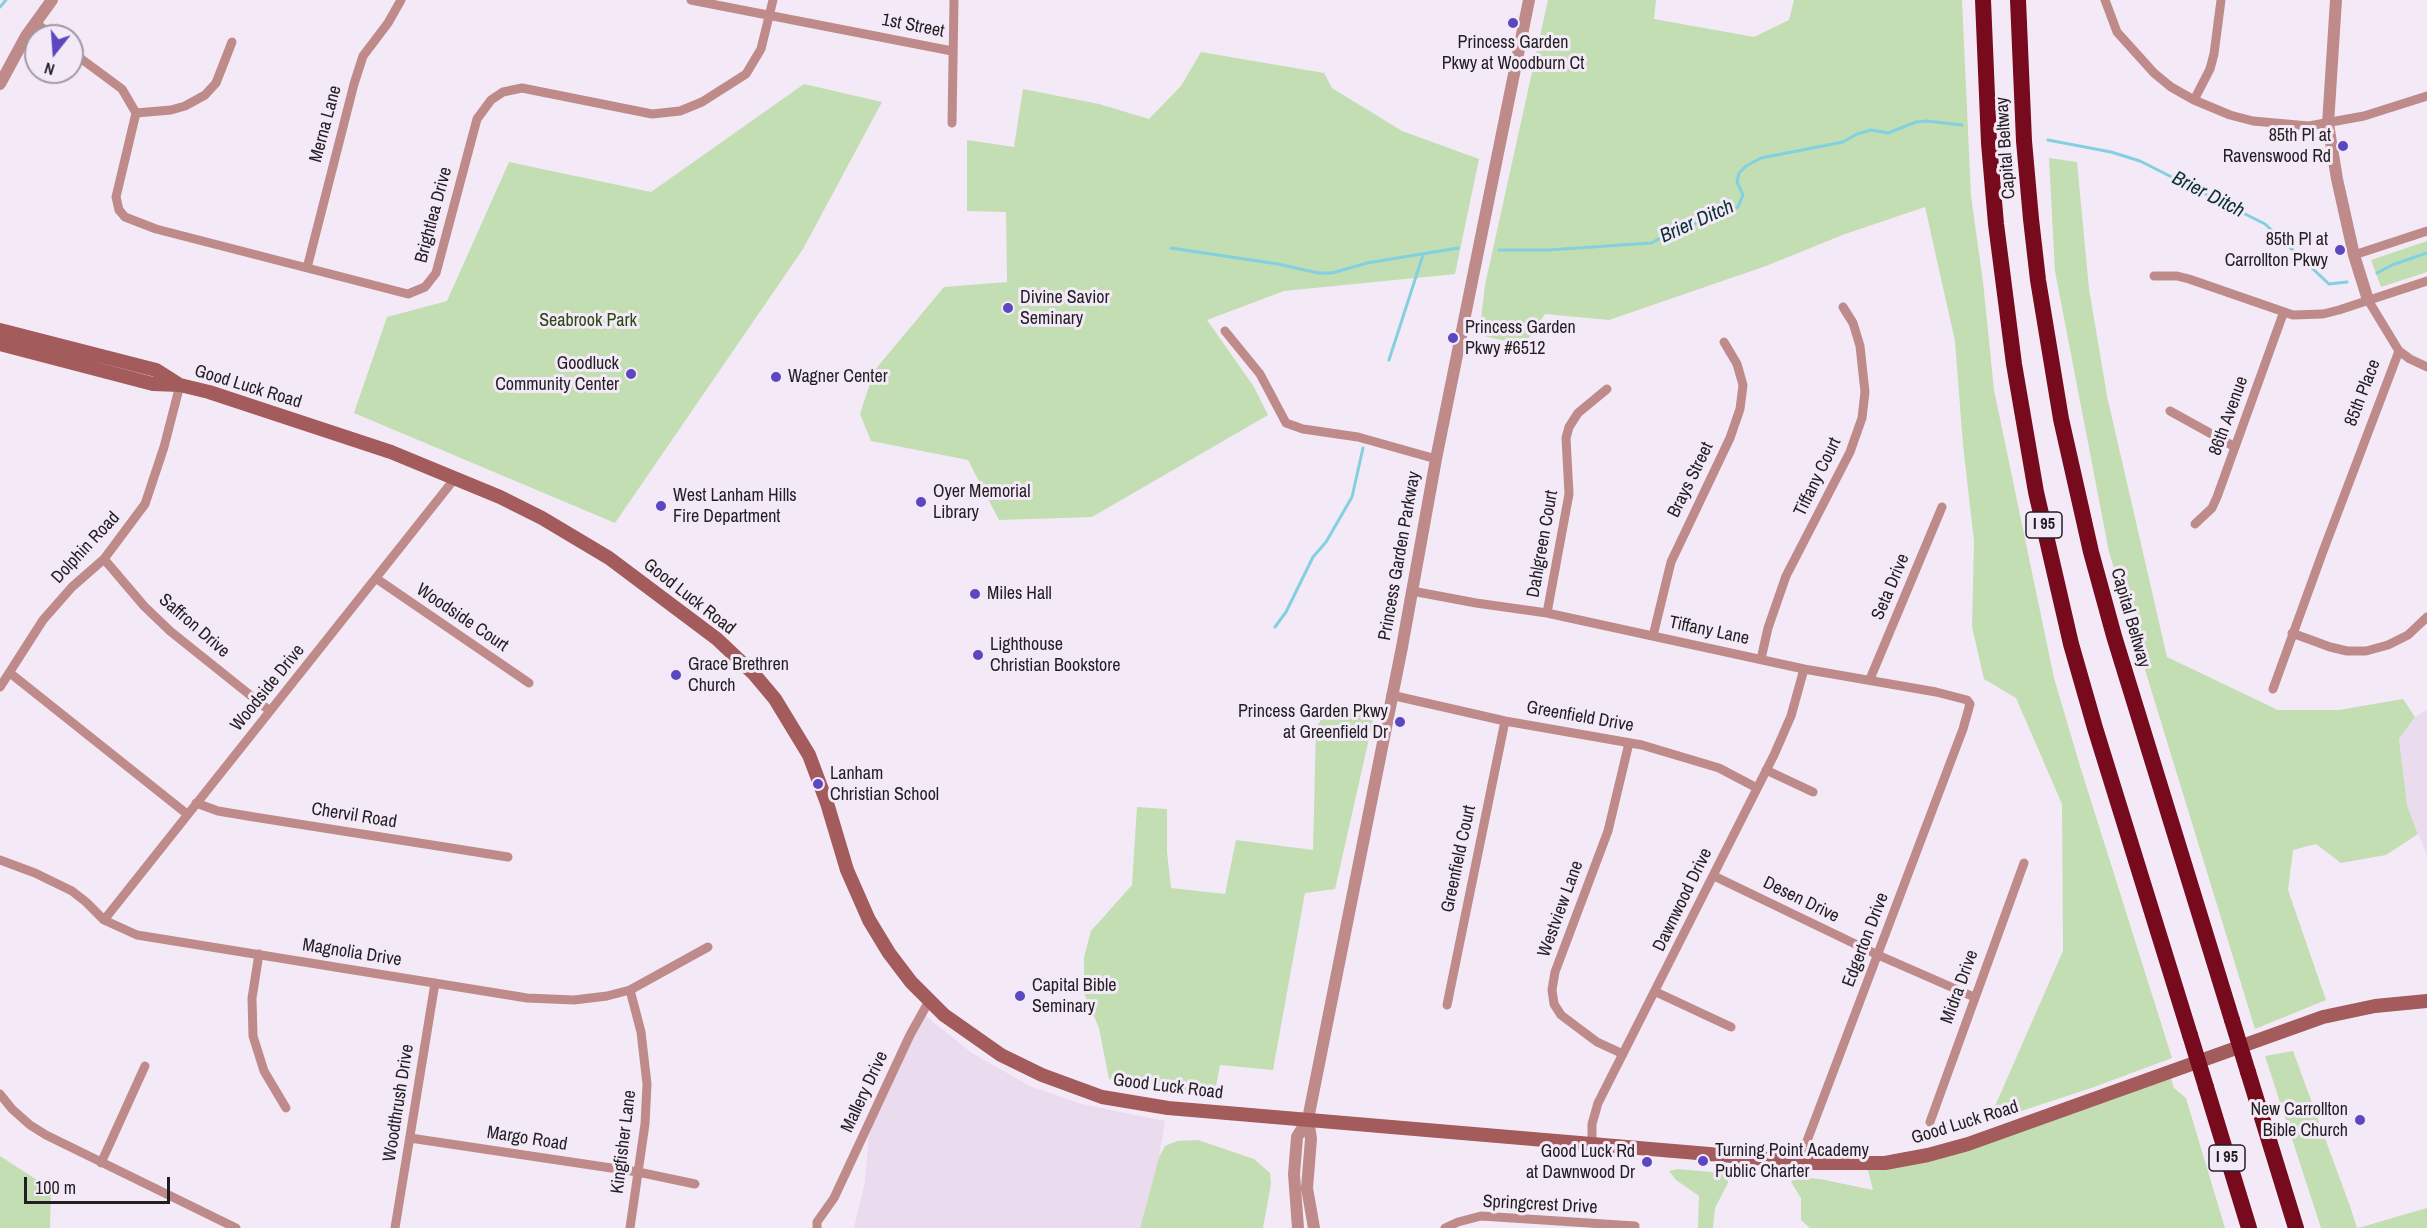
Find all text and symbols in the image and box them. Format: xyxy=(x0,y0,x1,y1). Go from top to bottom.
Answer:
street label: 1st Street xyxy=(880,9,946,43)
marker: Princess Garden Pkwy at Woodburn Ct xyxy=(1506,16,1520,30)
north arrow xyxy=(24,24,84,84)
place label: Princess Garden Pkwy at Woodburn Ct xyxy=(1442,32,1584,74)
text: N xyxy=(42,57,57,81)
street label: Merna Lane xyxy=(305,83,347,165)
street label: Capital Beltway xyxy=(1992,96,2020,200)
place label: 85th Pl at Ravenswood Rd xyxy=(2223,125,2331,168)
marker: 85th Pl at Ravenswood Rd xyxy=(2336,139,2350,153)
street label: Brightlea Drive xyxy=(411,165,457,265)
water label: Brier Ditch xyxy=(2168,167,2248,223)
water label: Brier Ditch xyxy=(1656,195,1738,249)
place label: 85th Pl at Carrollton Pkwy xyxy=(2225,229,2328,272)
marker: 85th Pl at Carrollton Pkwy xyxy=(2333,243,2347,257)
place label: Divine Savior Seminary xyxy=(1020,287,1109,330)
marker: Divine Savior Seminary xyxy=(1001,301,1015,315)
park label: Seabrook Park xyxy=(539,310,637,332)
place label: Princess Garden Pkwy #6512 xyxy=(1465,317,1576,360)
marker: Princess Garden Pkwy #6512 xyxy=(1446,331,1460,345)
place label: Goodluck Community Center xyxy=(495,353,619,395)
street label: 85th Place xyxy=(2340,357,2386,429)
street label: Good Luck Road xyxy=(192,360,304,414)
place label: Wagner Center xyxy=(788,366,888,388)
marker: Goodluck Community Center xyxy=(624,367,638,381)
marker: Wagner Center xyxy=(769,370,783,384)
street label: 86th Avenue xyxy=(2205,373,2253,459)
street label: Tiffany Court xyxy=(1790,434,1846,520)
street label: Brays Street xyxy=(1663,439,1719,521)
street label: Princess Garden Parkway xyxy=(1374,470,1426,642)
place label: Oyer Memorial Library xyxy=(933,481,1031,524)
place label: West Lanham Hills Fire Department xyxy=(673,485,797,528)
street label: Dahlgreen Court xyxy=(1523,489,1563,599)
marker: Oyer Memorial Library xyxy=(914,495,928,509)
marker: West Lanham Hills Fire Department xyxy=(654,499,668,513)
street label: Dolphin Road xyxy=(47,508,125,588)
road number: I 95 xyxy=(2026,512,2062,538)
street label: Seta Drive xyxy=(1867,551,1915,623)
street label: Good Luck Road xyxy=(639,554,739,640)
street label: Capital Beltway xyxy=(2105,566,2155,670)
street label: Woodside Court xyxy=(412,579,512,657)
place label: Miles Hall xyxy=(987,583,1052,605)
marker: Miles Hall xyxy=(968,587,982,601)
street label: Saffron Drive xyxy=(154,589,234,663)
street label: Tiffany Lane xyxy=(1667,612,1751,650)
place label: Lighthouse Christian Bookstore xyxy=(990,634,1120,676)
street label: Woodside Drive xyxy=(226,640,310,736)
marker: Lighthouse Christian Bookstore xyxy=(971,648,985,662)
place label: Grace Brethren Church xyxy=(688,654,789,696)
marker: Grace Brethren Church xyxy=(669,668,683,682)
street label: Greenfield Drive xyxy=(1525,697,1635,737)
place label: Princess Garden Pkwy at Greenfield Dr xyxy=(1238,701,1388,744)
marker: Princess Garden Pkwy at Greenfield Dr xyxy=(1393,715,1407,729)
place label: Lanham Christian School xyxy=(830,763,939,806)
marker: Lanham Christian School xyxy=(811,777,825,791)
street label: Chervil Road xyxy=(310,799,398,833)
street label: Greenfield Court xyxy=(1437,803,1481,915)
street label: Dawnwood Drive xyxy=(1649,845,1717,955)
street label: Westview Lane xyxy=(1534,858,1588,960)
street label: Desen Drive xyxy=(1759,872,1843,928)
street label: Edgerton Drive xyxy=(1838,890,1894,990)
street label: Magnolia Drive xyxy=(301,935,403,971)
street label: Midra Drive xyxy=(1937,947,1983,1027)
place label: Capital Bible Seminary xyxy=(1032,975,1117,1018)
marker: Capital Bible Seminary xyxy=(1013,989,1027,1003)
street label: Woodthrush Drive xyxy=(379,1043,419,1163)
street label: Mallery Drive xyxy=(837,1048,893,1136)
street label: Good Luck Road xyxy=(1112,1070,1224,1104)
street label: Kingfisher Lane xyxy=(607,1089,641,1195)
street label: Good Luck Road xyxy=(1909,1096,2021,1150)
place label: New Carrollton Bible Church xyxy=(2250,1099,2348,1142)
marker: New Carrollton Bible Church xyxy=(2353,1113,2367,1127)
street label: Margo Road xyxy=(485,1122,569,1156)
place label: Turning Point Academy Public Charter xyxy=(1715,1140,1869,1182)
place label: Good Luck Rd at Dawnwood Dr xyxy=(1526,1141,1635,1184)
road number: I 95 xyxy=(2209,1145,2245,1171)
marker: Turning Point Academy Public Charter xyxy=(1696,1154,1710,1168)
marker: Good Luck Rd at Dawnwood Dr xyxy=(1640,1155,1654,1169)
scale bar xyxy=(27,1165,172,1203)
text: 100 m xyxy=(35,1175,76,1200)
street label: Springcrest Drive xyxy=(1482,1191,1598,1219)

